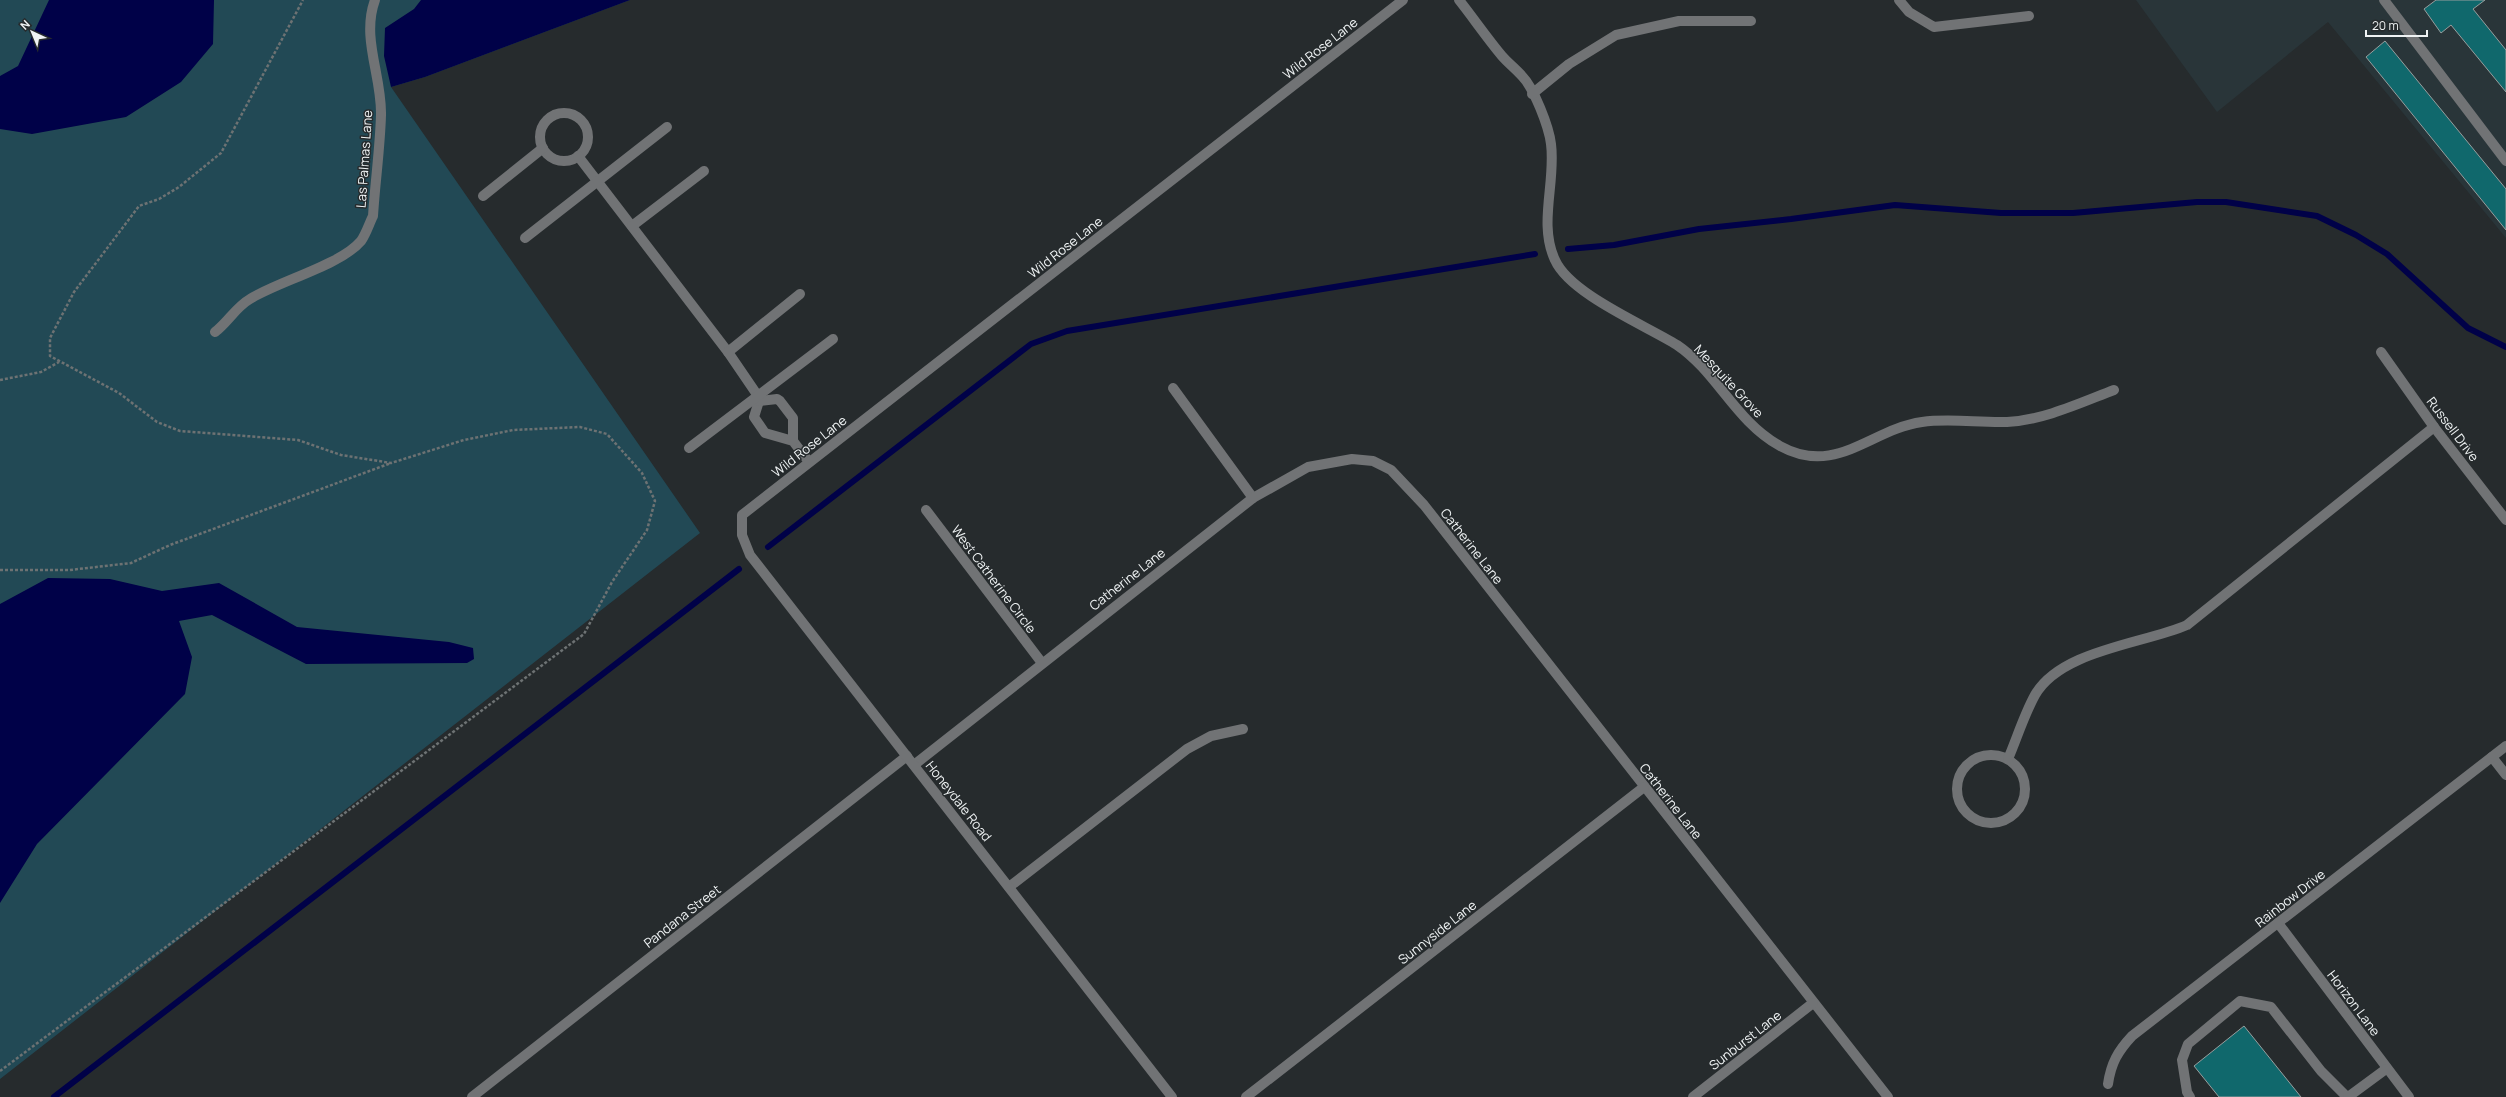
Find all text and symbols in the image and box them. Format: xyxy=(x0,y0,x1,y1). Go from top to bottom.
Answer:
north arrow xyxy=(12,12,52,52)
scale bar xyxy=(2366,12,2427,38)
street label: Wild Rose Lane xyxy=(1279,13,1361,83)
text: N xyxy=(17,16,33,33)
text: 20 m xyxy=(2372,17,2399,34)
street label: Las Palmas Lane xyxy=(352,109,376,208)
street label: Wild Rose Lane xyxy=(1024,212,1106,282)
street label: Mesquite Grove xyxy=(1690,340,1768,422)
street label: Russell Drive xyxy=(2423,393,2483,465)
street label: Wild Rose Lane xyxy=(768,411,850,481)
street label: Catherine Lane xyxy=(1437,504,1508,588)
street label: West Catherine Circle xyxy=(947,521,1041,637)
street label: Catherine Lane xyxy=(1085,543,1169,614)
street label: Honeydale Road xyxy=(922,757,996,845)
street label: Catherine Lane xyxy=(1636,759,1707,843)
street label: Rainbow Drive xyxy=(2251,865,2329,931)
street label: Pandana Street xyxy=(640,880,724,952)
street label: Sunnyside Lane xyxy=(1394,896,1480,968)
street label: Horizon Lane xyxy=(2323,967,2385,1040)
street label: Sunburst Lane xyxy=(1705,1006,1785,1074)

